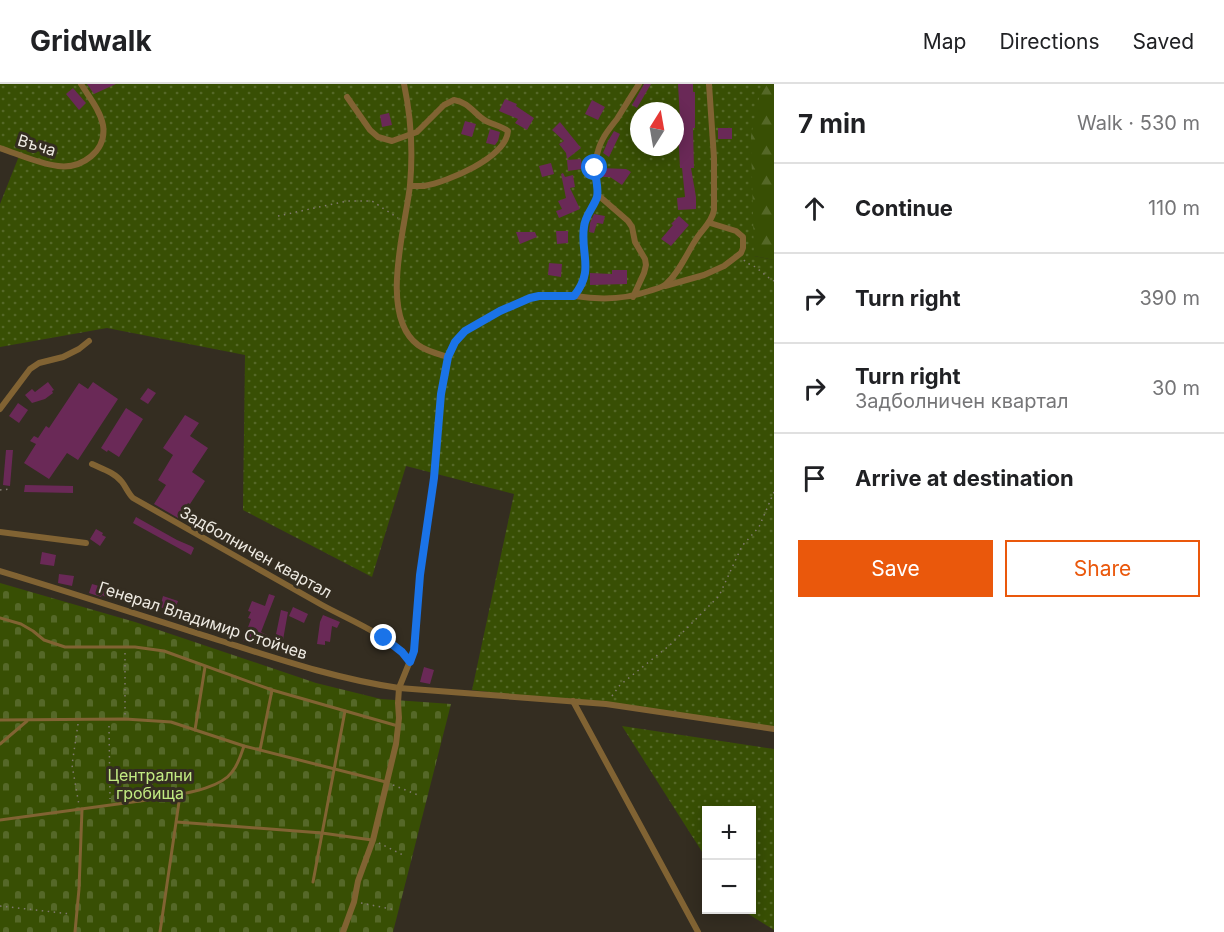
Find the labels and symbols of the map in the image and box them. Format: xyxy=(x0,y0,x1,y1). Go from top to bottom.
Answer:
north arrow xyxy=(630,102,684,156)
street label: Въча xyxy=(15,130,59,160)
route start xyxy=(581,154,607,180)
street label: Задболничен квартал xyxy=(176,502,336,602)
street label: Генерал Владимир Стойчев xyxy=(96,577,310,663)
route end xyxy=(370,624,396,650)
park label: Централни гробища xyxy=(107,765,193,803)

